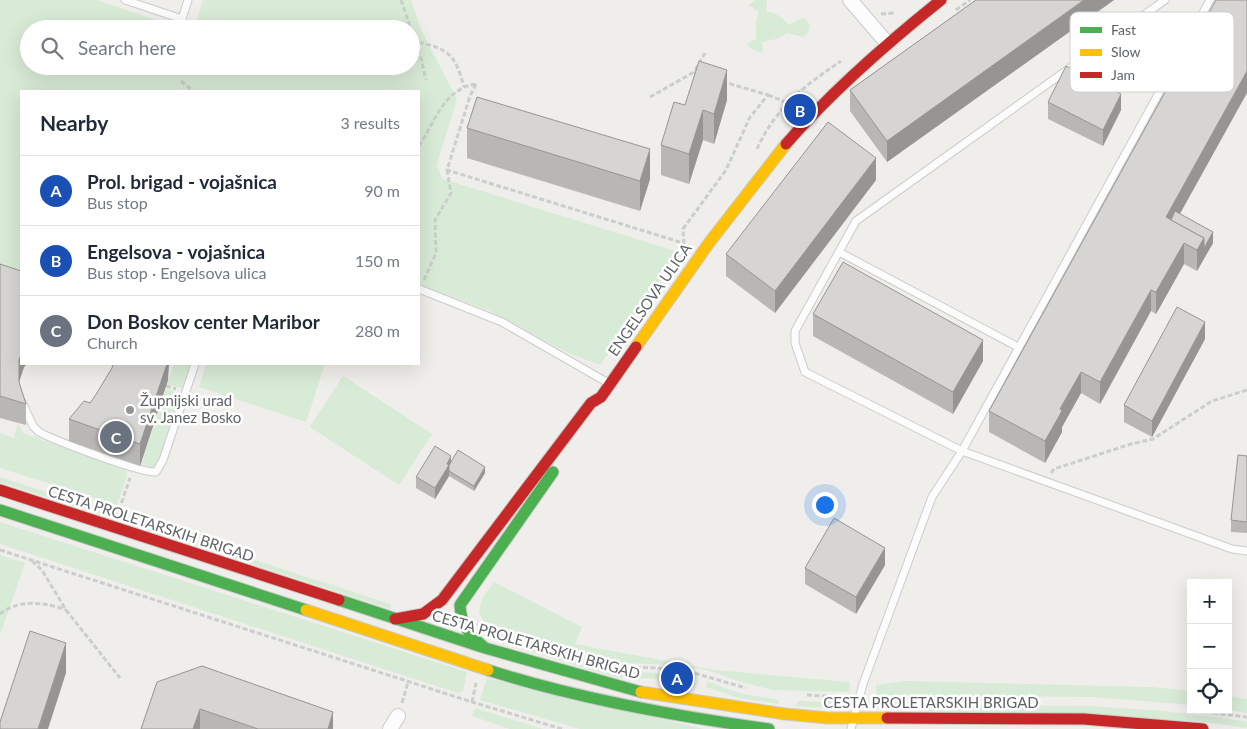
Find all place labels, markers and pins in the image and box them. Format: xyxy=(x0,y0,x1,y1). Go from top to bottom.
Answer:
pin: B xyxy=(784,91,816,129)
place label: Župnijski urad sv. Janez Bosko xyxy=(140,391,241,426)
marker: Župnijski urad sv. Janez Bosko xyxy=(124,404,136,416)
pin: C xyxy=(100,418,132,456)
pin: A xyxy=(661,659,693,697)

